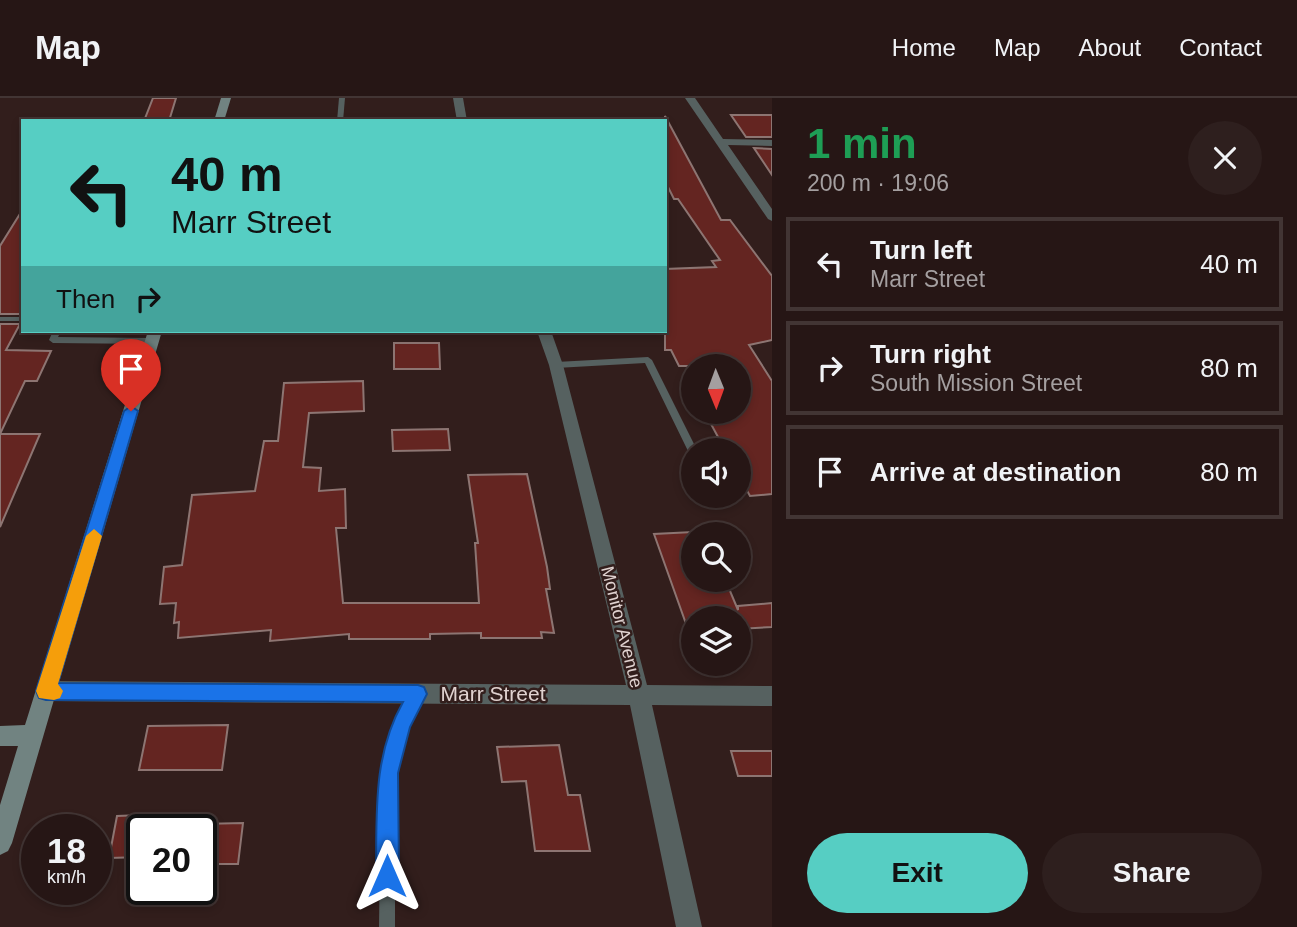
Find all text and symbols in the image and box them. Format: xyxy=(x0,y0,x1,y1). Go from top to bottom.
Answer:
text: Map xyxy=(35,29,101,66)
text: Home xyxy=(892,34,956,61)
text: Map xyxy=(994,34,1041,61)
text: About xyxy=(1079,34,1141,61)
text: Contact xyxy=(1179,34,1262,61)
text: 1 min xyxy=(807,120,917,167)
button: close xyxy=(1188,121,1262,195)
icon: left xyxy=(56,147,147,238)
text: 40 m xyxy=(171,147,283,201)
text: 200 m · 19:06 xyxy=(807,170,949,196)
text: Marr Street xyxy=(171,204,331,240)
text: Turn left xyxy=(870,235,972,265)
icon: left xyxy=(811,245,849,283)
text: 40 m xyxy=(1200,249,1258,279)
text: Marr Street xyxy=(870,266,985,292)
icon: right xyxy=(129,280,167,318)
text: Then xyxy=(56,284,115,314)
pin xyxy=(101,339,161,411)
text: Turn right xyxy=(870,339,991,369)
icon: right xyxy=(811,349,849,387)
icon: arrive xyxy=(112,350,150,388)
text: 80 m xyxy=(1200,353,1258,383)
north arrow xyxy=(681,354,751,424)
map controls xyxy=(681,354,751,676)
text: South Mission Street xyxy=(870,370,1082,396)
button: sound xyxy=(681,438,751,508)
icon: arrive xyxy=(811,453,849,491)
text: Arrive at destination xyxy=(870,457,1121,487)
text: 80 m xyxy=(1200,457,1258,487)
button: search xyxy=(681,522,751,592)
street label: Monitor Avenue xyxy=(597,564,647,690)
button: layers xyxy=(681,606,751,676)
street label: Marr Street xyxy=(440,682,546,705)
speed limit sign: 20 xyxy=(126,814,217,905)
text: 18 xyxy=(47,831,86,870)
button: Exit xyxy=(807,833,1028,913)
button: Share xyxy=(1042,833,1262,913)
position arrow xyxy=(350,839,424,913)
text: km/h xyxy=(47,867,86,887)

